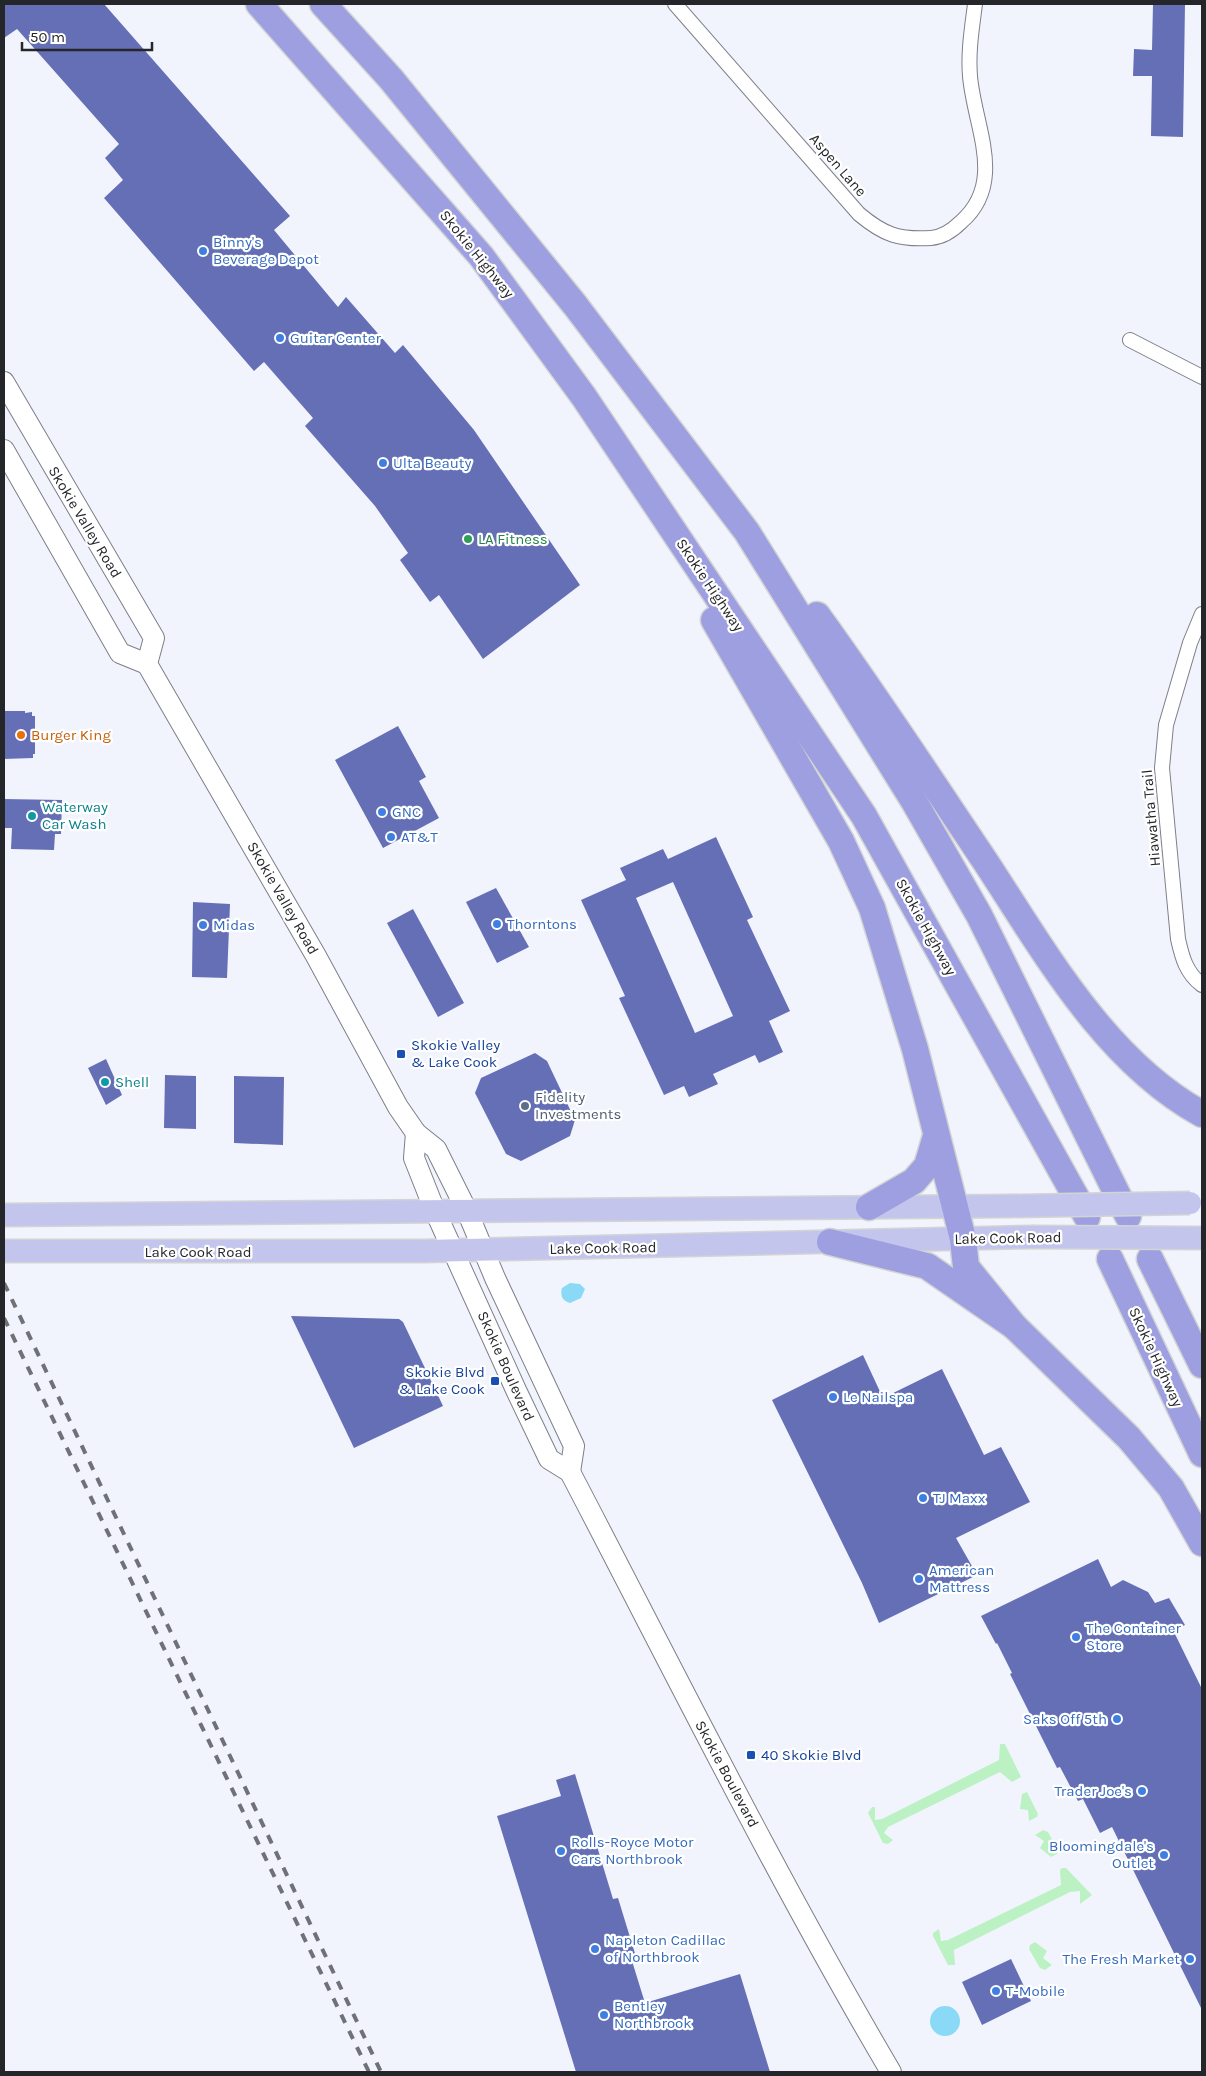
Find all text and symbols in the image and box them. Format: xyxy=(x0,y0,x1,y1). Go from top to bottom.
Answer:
scale bar xyxy=(22,20,152,52)
text: 50 m xyxy=(30,28,65,46)
street label: Aspen Lane xyxy=(806,130,870,200)
street label: Skokie Highway xyxy=(436,206,518,302)
place label: Binny's Beverage Depot xyxy=(213,233,319,268)
marker: Binny's Beverage Depot xyxy=(197,245,209,257)
place label: Guitar Center xyxy=(290,329,381,347)
marker: Guitar Center xyxy=(274,332,286,344)
place label: Ulta Beauty xyxy=(393,454,471,472)
marker: Ulta Beauty xyxy=(377,457,389,469)
street label: Skokie Valley Road xyxy=(45,463,125,581)
place label: LA Fitness xyxy=(478,530,548,548)
marker: LA Fitness xyxy=(462,533,474,545)
street label: Skokie Highway xyxy=(672,535,748,635)
place label: Burger King xyxy=(31,726,111,744)
marker: Burger King xyxy=(15,729,27,741)
street label: Hiawatha Trail xyxy=(1138,769,1164,867)
place label: Waterway Car Wash xyxy=(42,798,108,833)
place label: GNC xyxy=(392,803,421,821)
marker: GNC xyxy=(376,806,388,818)
marker: Waterway Car Wash xyxy=(26,810,38,822)
place label: AT&T xyxy=(401,828,438,846)
marker: AT&T xyxy=(385,831,397,843)
street label: Skokie Valley Road xyxy=(243,838,323,958)
street label: Skokie Highway xyxy=(892,875,960,979)
place label: Thorntons xyxy=(507,915,577,933)
place label: Midas xyxy=(213,916,255,934)
marker: Thorntons xyxy=(491,918,503,930)
marker: Midas xyxy=(197,919,209,931)
place label: Skokie Valley & Lake Cook xyxy=(411,1036,500,1071)
marker: Skokie Valley & Lake Cook xyxy=(395,1048,407,1060)
place label: Shell xyxy=(115,1073,149,1091)
marker: Shell xyxy=(99,1076,111,1088)
place label: Fidelity Investments xyxy=(535,1088,621,1123)
marker: Fidelity Investments xyxy=(519,1100,531,1112)
street label: Lake Cook Road xyxy=(954,1228,1062,1248)
street label: Lake Cook Road xyxy=(549,1238,657,1258)
street label: Lake Cook Road xyxy=(144,1243,252,1261)
street label: Skokie Highway xyxy=(1125,1304,1187,1410)
street label: Skokie Boulevard xyxy=(474,1308,538,1424)
place label: Skokie Blvd & Lake Cook xyxy=(399,1363,485,1398)
marker: Skokie Blvd & Lake Cook xyxy=(489,1375,501,1387)
place label: Le Nailspa xyxy=(843,1388,913,1406)
marker: Le Nailspa xyxy=(827,1391,839,1403)
place label: TJ Maxx xyxy=(933,1489,986,1507)
marker: TJ Maxx xyxy=(917,1492,929,1504)
place label: American Mattress xyxy=(929,1561,994,1596)
marker: American Mattress xyxy=(913,1573,925,1585)
place label: The Container Store xyxy=(1086,1619,1181,1654)
marker: The Container Store xyxy=(1070,1631,1082,1643)
place label: Saks Off 5th xyxy=(1023,1710,1107,1728)
marker: Saks Off 5th xyxy=(1111,1713,1123,1725)
street label: Skokie Boulevard xyxy=(691,1717,763,1831)
place label: 40 Skokie Blvd xyxy=(761,1746,862,1764)
marker: 40 Skokie Blvd xyxy=(745,1749,757,1761)
place label: Trader Joe's xyxy=(1054,1782,1132,1800)
marker: Trader Joe's xyxy=(1136,1785,1148,1797)
place label: Rolls-Royce Motor Cars Northbrook xyxy=(571,1833,694,1868)
place label: Bloomingdale's Outlet xyxy=(1049,1837,1154,1872)
marker: Rolls-Royce Motor Cars Northbrook xyxy=(555,1845,567,1857)
marker: Bloomingdale's Outlet xyxy=(1158,1849,1170,1861)
place label: Napleton Cadillac of Northbrook xyxy=(605,1931,726,1966)
marker: Napleton Cadillac of Northbrook xyxy=(589,1943,601,1955)
place label: The Fresh Market xyxy=(1063,1950,1180,1968)
marker: The Fresh Market xyxy=(1184,1953,1196,1965)
place label: T-Mobile xyxy=(1006,1982,1065,2000)
marker: T-Mobile xyxy=(990,1985,1002,1997)
place label: Bentley Northbrook xyxy=(614,1997,692,2032)
marker: Bentley Northbrook xyxy=(598,2009,610,2021)

